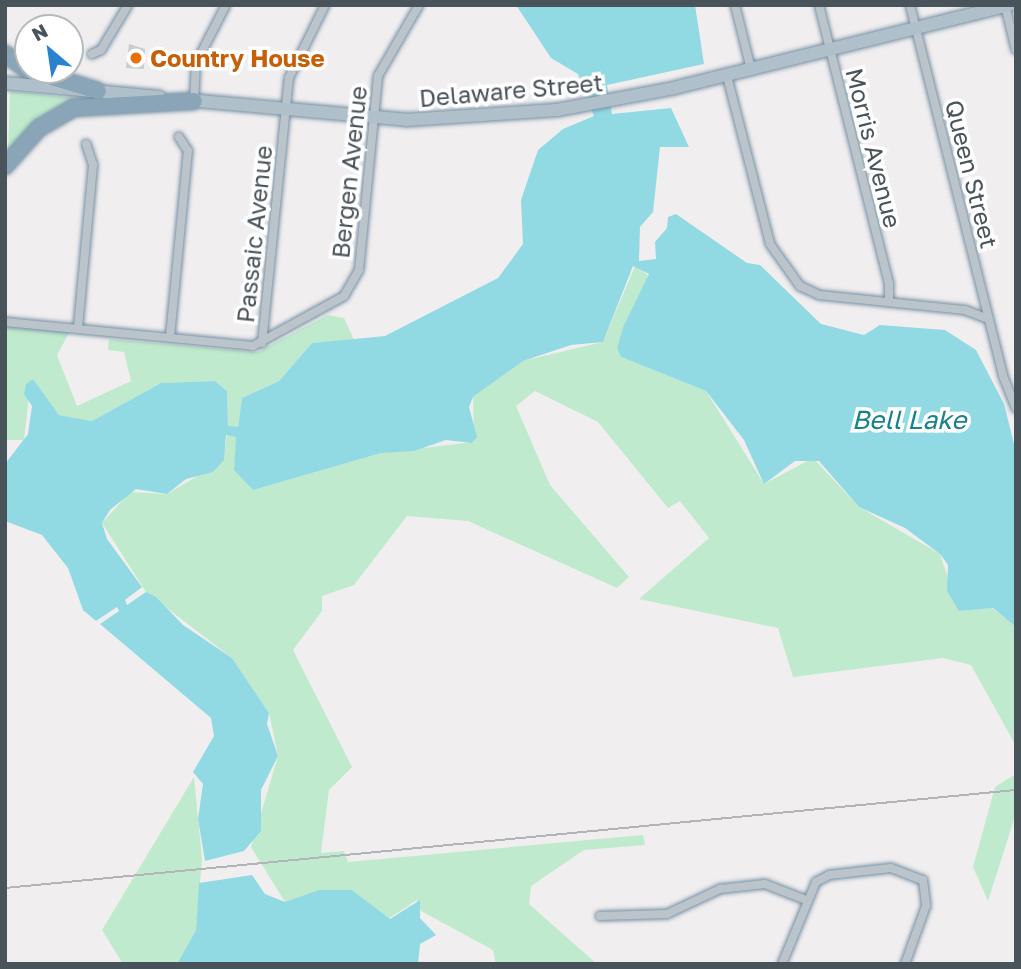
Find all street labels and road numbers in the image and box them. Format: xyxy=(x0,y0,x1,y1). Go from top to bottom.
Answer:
street label: Morris Avenue xyxy=(840,65,908,231)
street label: Delaware Street xyxy=(418,68,604,112)
street label: Bergen Avenue xyxy=(326,84,372,260)
street label: Queen Street xyxy=(940,97,1004,251)
street label: Passaic Avenue xyxy=(230,144,278,324)

